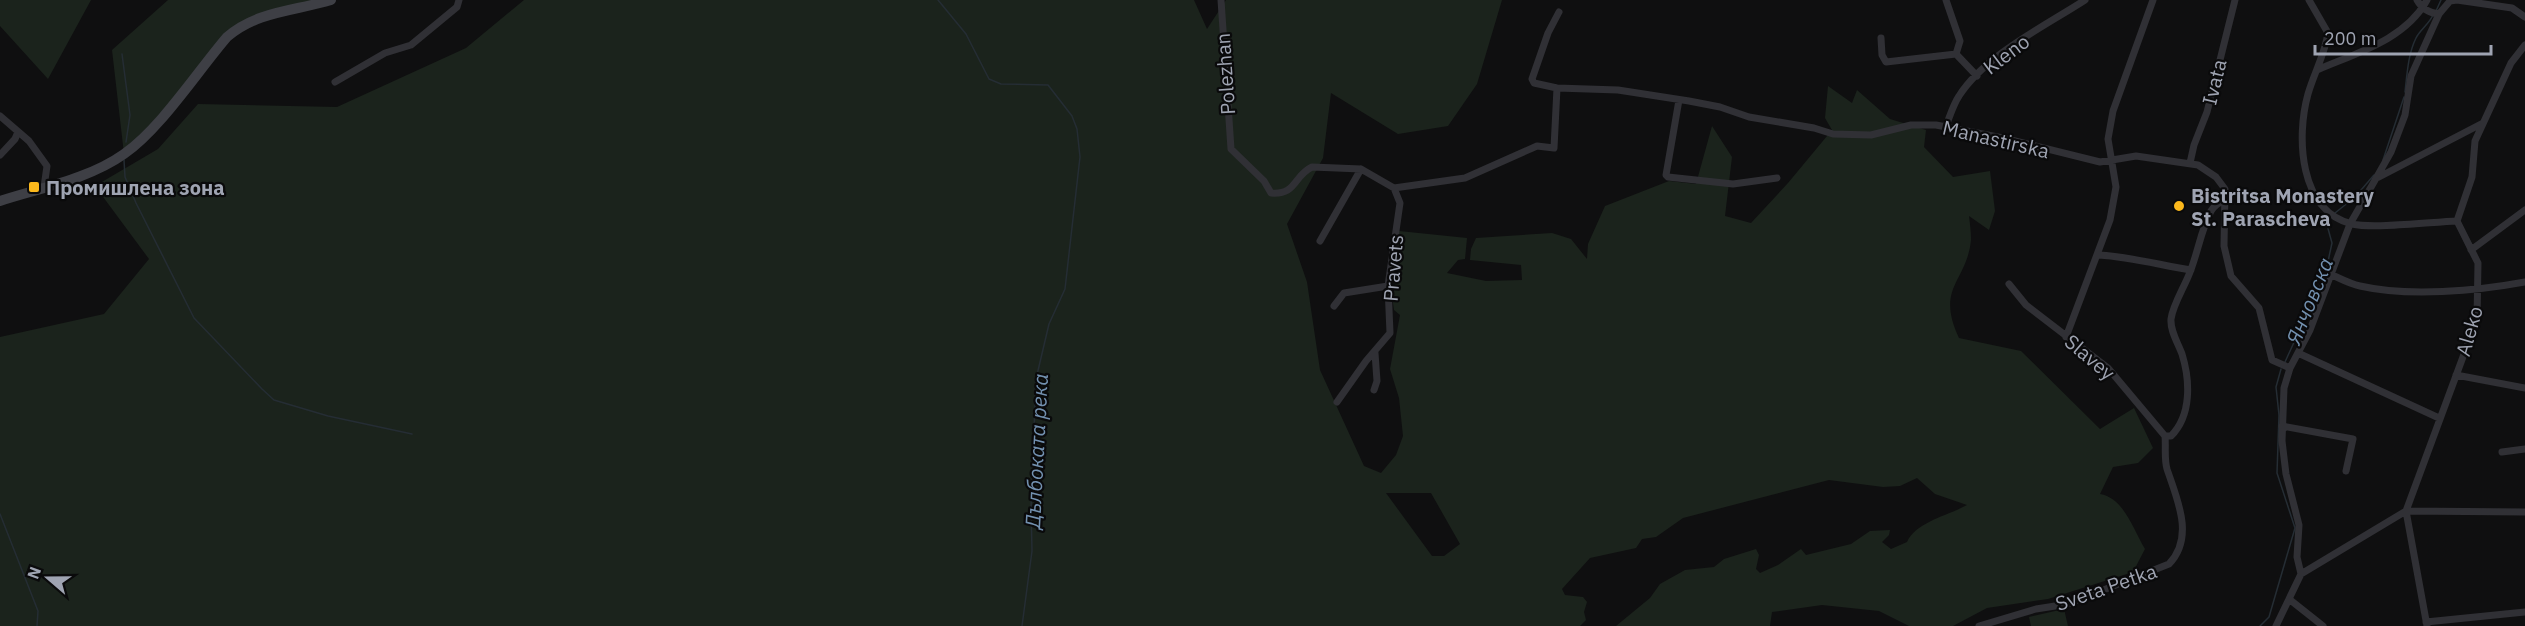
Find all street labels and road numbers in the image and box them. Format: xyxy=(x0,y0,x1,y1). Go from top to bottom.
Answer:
street label: Kleno xyxy=(1977,28,2035,80)
street label: Polezhan xyxy=(1209,32,1241,116)
street label: Ivata xyxy=(2195,56,2233,108)
street label: Manastirska xyxy=(1940,114,2052,164)
street label: Pravets xyxy=(1377,233,1409,303)
street label: Aleko xyxy=(2449,303,2489,359)
street label: Slavey xyxy=(2059,328,2121,386)
street label: Sveta Petka xyxy=(2052,557,2161,617)

